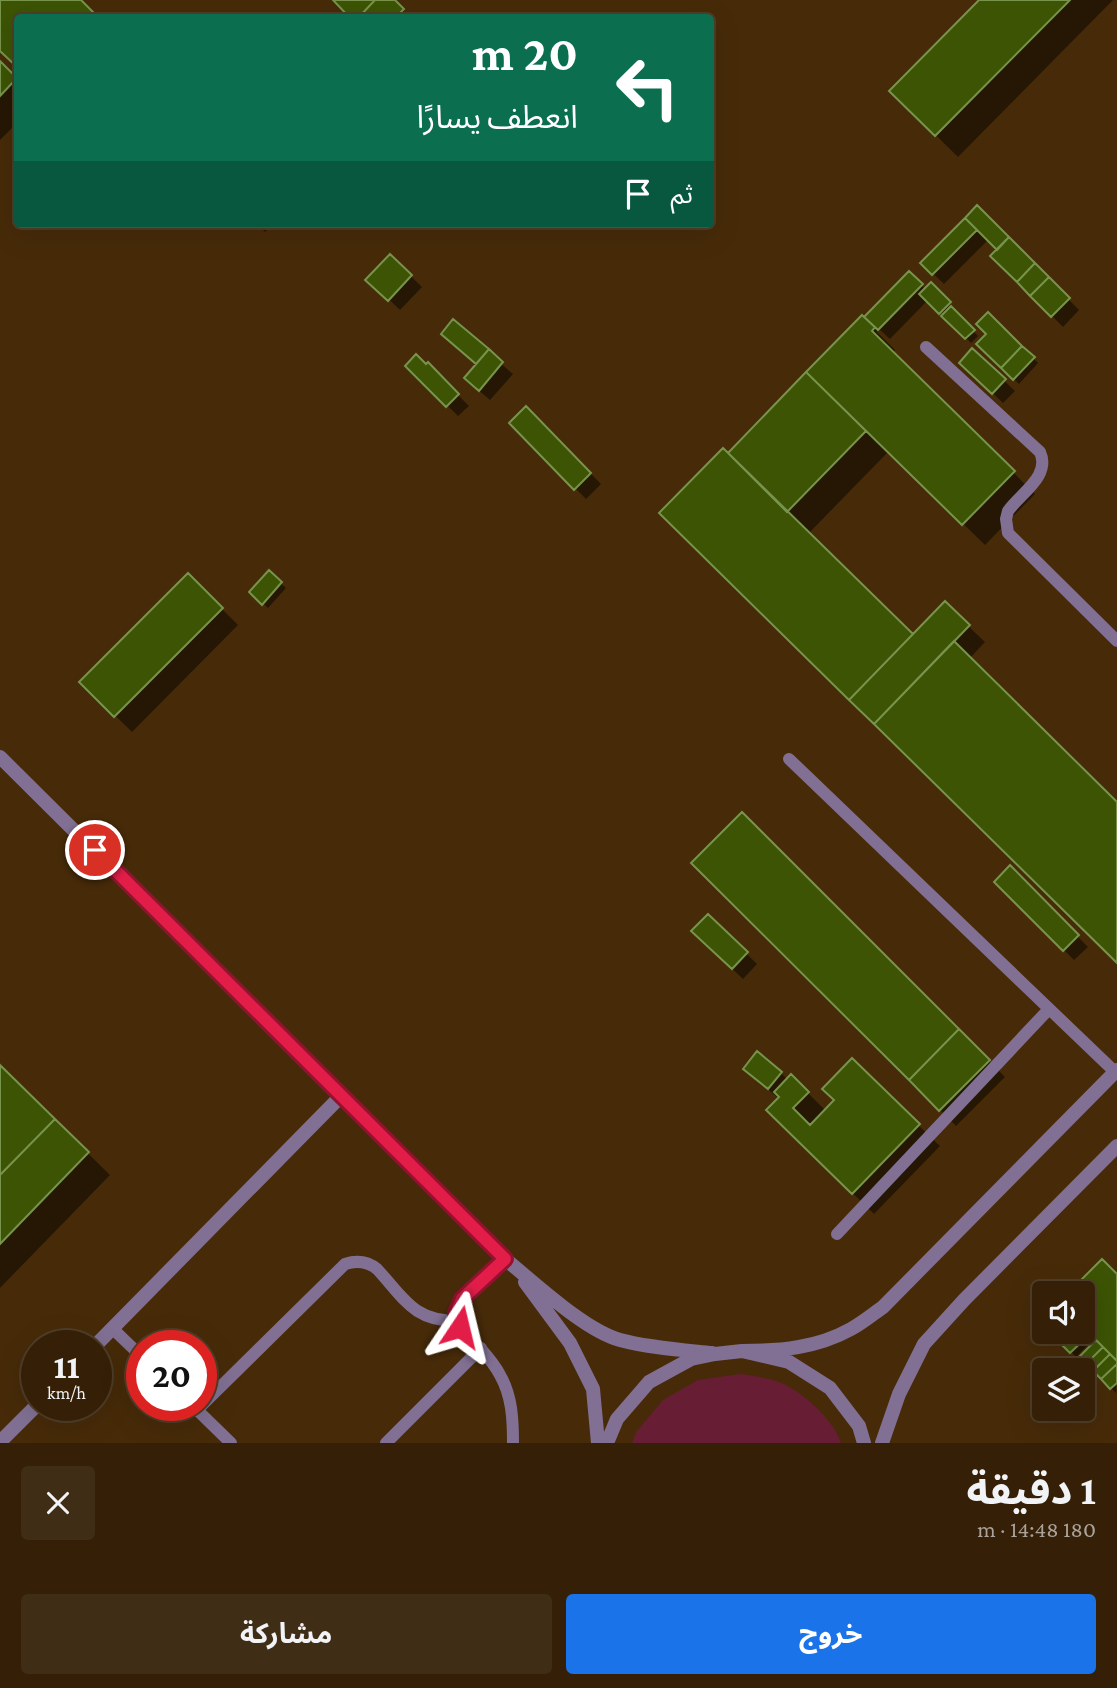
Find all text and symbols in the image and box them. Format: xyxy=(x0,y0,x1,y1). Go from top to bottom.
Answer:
text: 20 m xyxy=(472,26,578,81)
icon: left xyxy=(602,42,693,133)
text: انعطف يسارًا xyxy=(417,99,578,135)
icon: arrive xyxy=(619,175,657,213)
text: ثم xyxy=(671,180,693,209)
pin xyxy=(65,820,125,880)
icon: arrive xyxy=(76,831,114,869)
map controls xyxy=(1032,1281,1095,1421)
button: sound xyxy=(1032,1281,1095,1344)
position arrow xyxy=(423,1290,497,1364)
speed limit sign: 20 xyxy=(126,1330,217,1421)
text: 11 xyxy=(53,1347,80,1386)
button: layers xyxy=(1032,1358,1095,1421)
text: km/h xyxy=(47,1383,86,1403)
button: close xyxy=(21,1466,95,1540)
text: 1 دقيقة xyxy=(967,1466,1096,1513)
text: 180 m · 14:48 xyxy=(977,1516,1096,1542)
button: مشاركة xyxy=(21,1594,552,1674)
button: خروج xyxy=(566,1594,1096,1674)

